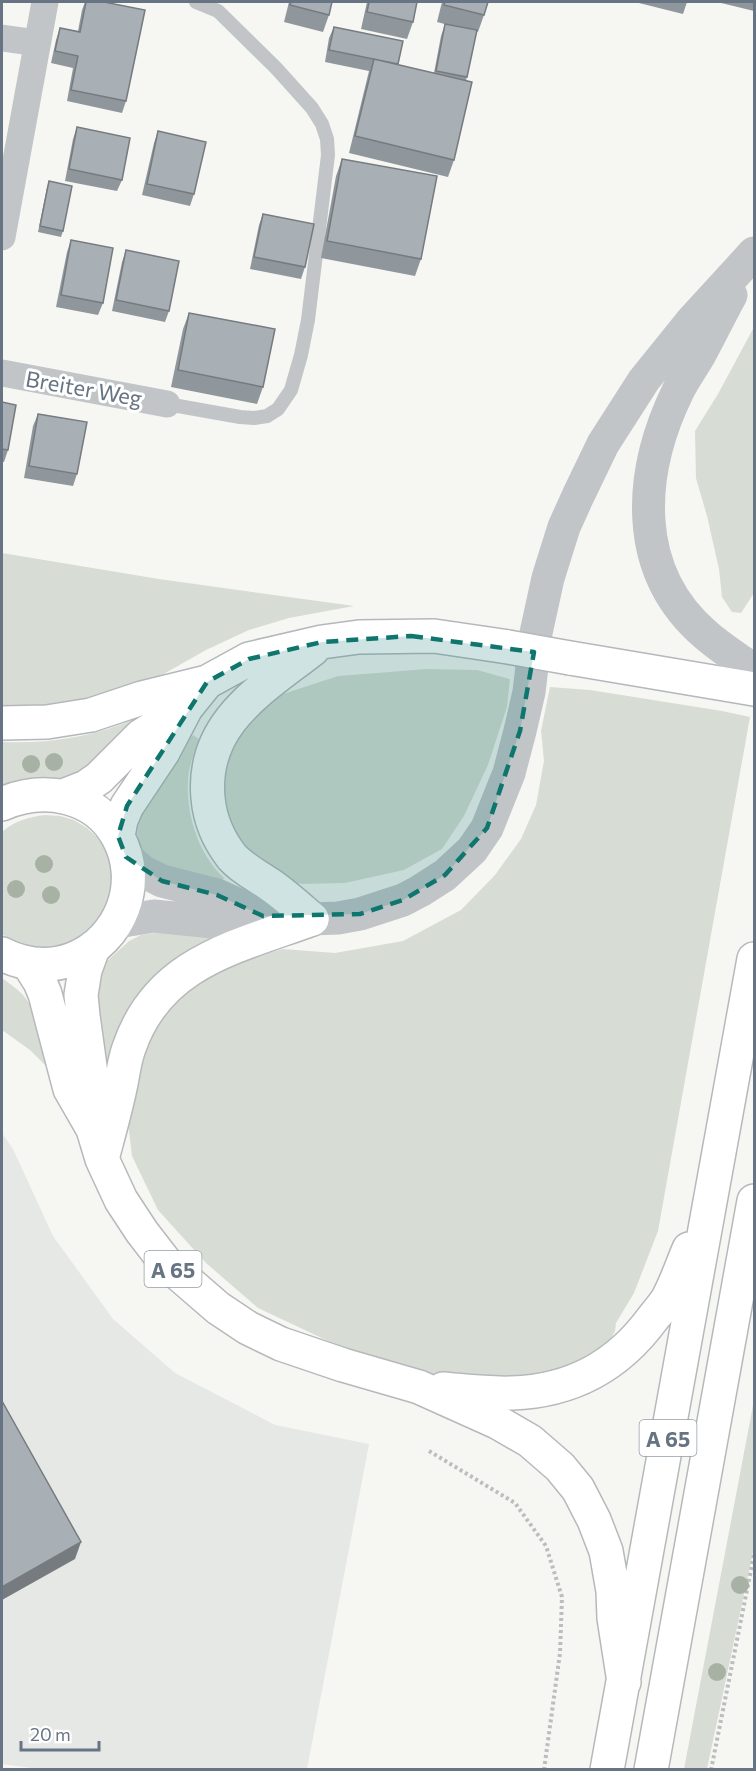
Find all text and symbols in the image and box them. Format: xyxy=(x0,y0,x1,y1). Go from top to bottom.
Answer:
street label: Breiter Weg xyxy=(24,364,144,412)
road number: A 65 xyxy=(144,1251,201,1287)
road number: A 65 xyxy=(640,1420,696,1456)
scale bar xyxy=(21,1714,99,1752)
text: 20 m xyxy=(30,1723,71,1745)

